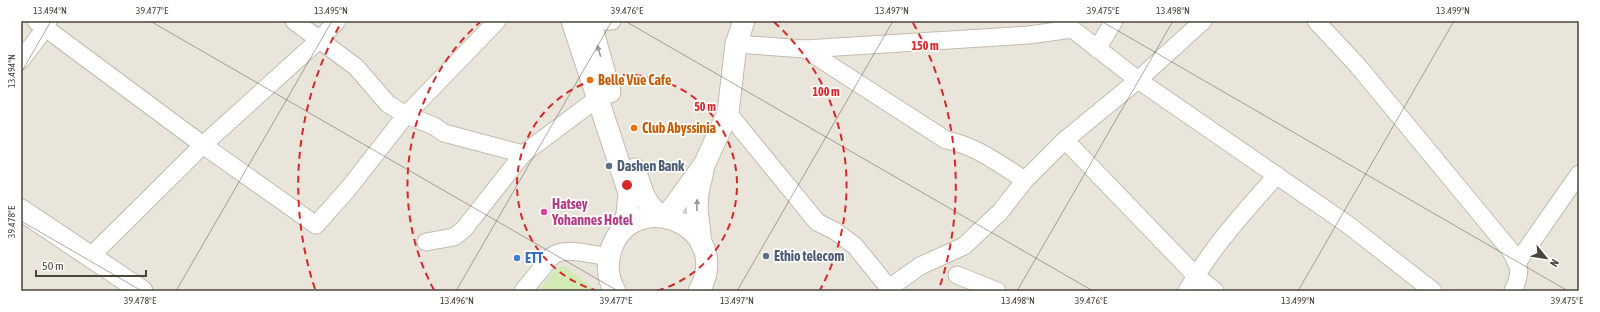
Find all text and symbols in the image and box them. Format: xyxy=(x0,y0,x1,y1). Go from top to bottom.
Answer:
text: 13.494°N xyxy=(33,5,67,16)
text: 39.477°E xyxy=(136,5,169,16)
text: 13.495°N xyxy=(314,5,348,16)
text: 39.476°E xyxy=(611,5,644,16)
text: 13.497°N xyxy=(875,5,909,16)
text: 39.475°E xyxy=(1087,5,1120,16)
text: 13.498°N xyxy=(1156,5,1190,16)
text: 13.499°N xyxy=(1436,5,1470,16)
text: 150 m xyxy=(911,39,939,53)
one-way arrow xyxy=(595,44,601,57)
text: 13.494°N xyxy=(6,54,17,88)
place label: Belle Vue Cafe xyxy=(598,72,671,88)
marker: Belle Vue Cafe xyxy=(585,75,595,85)
text: 100 m xyxy=(812,85,840,99)
text: 50 m xyxy=(694,100,716,114)
place label: Club Abyssinia xyxy=(642,120,717,136)
marker: Club Abyssinia xyxy=(629,123,639,133)
place label: Dashen Bank xyxy=(617,158,685,174)
marker: Dashen Bank xyxy=(604,161,614,171)
centre of rings xyxy=(620,178,634,192)
place label: Hatsey Yohannes Hotel xyxy=(551,196,633,228)
one-way arrow xyxy=(694,199,701,211)
text: 39.478°E xyxy=(6,205,17,238)
marker: Hatsey Yohannes Hotel xyxy=(539,207,549,217)
north arrow xyxy=(1526,238,1566,278)
place label: Ethio telecom xyxy=(774,248,844,264)
place label: ETT xyxy=(525,250,544,266)
marker: Ethio telecom xyxy=(761,251,771,261)
scale bar xyxy=(36,252,146,278)
marker: ETT xyxy=(512,253,522,263)
text: N xyxy=(1548,257,1561,269)
text: 50 m xyxy=(42,259,64,273)
text: 39.478°E xyxy=(124,295,157,306)
text: 13.496°N xyxy=(440,295,474,306)
text: 39.477°E xyxy=(600,295,633,306)
text: 13.497°N xyxy=(720,295,754,306)
text: 13.498°N xyxy=(1001,295,1035,306)
text: 39.476°E xyxy=(1075,295,1108,306)
text: 13.499°N xyxy=(1281,295,1315,306)
text: 39.475°E xyxy=(1551,295,1584,306)

